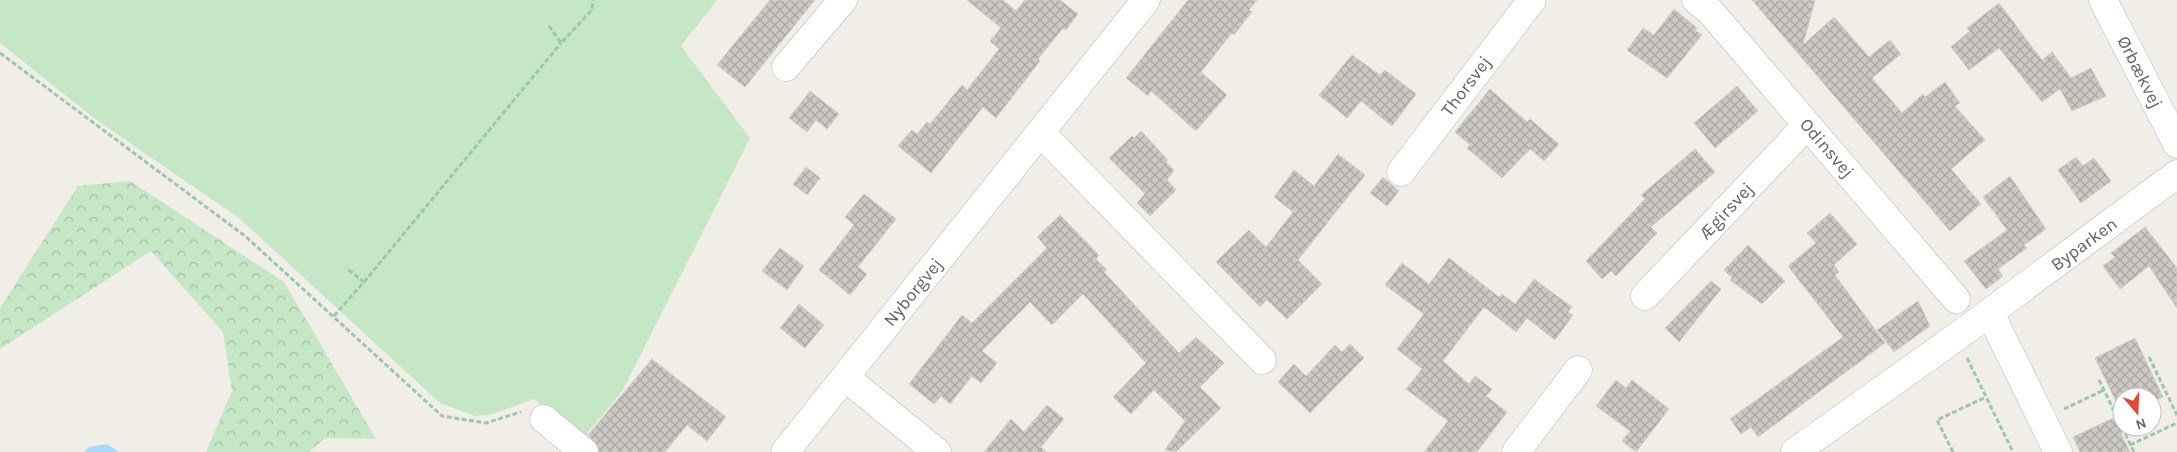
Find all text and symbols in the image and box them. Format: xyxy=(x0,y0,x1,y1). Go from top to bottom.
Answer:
street label: Ørbækvej xyxy=(2112,32,2168,112)
street label: Thorsvej xyxy=(1436,52,1496,120)
street label: Odinsvej xyxy=(1795,114,1859,182)
street label: Ægirsvej xyxy=(1694,178,1758,244)
street label: Byparken xyxy=(2046,213,2122,275)
street label: Nyborgvej xyxy=(879,253,947,331)
north arrow xyxy=(2112,387,2162,437)
text: N xyxy=(2134,414,2149,433)

